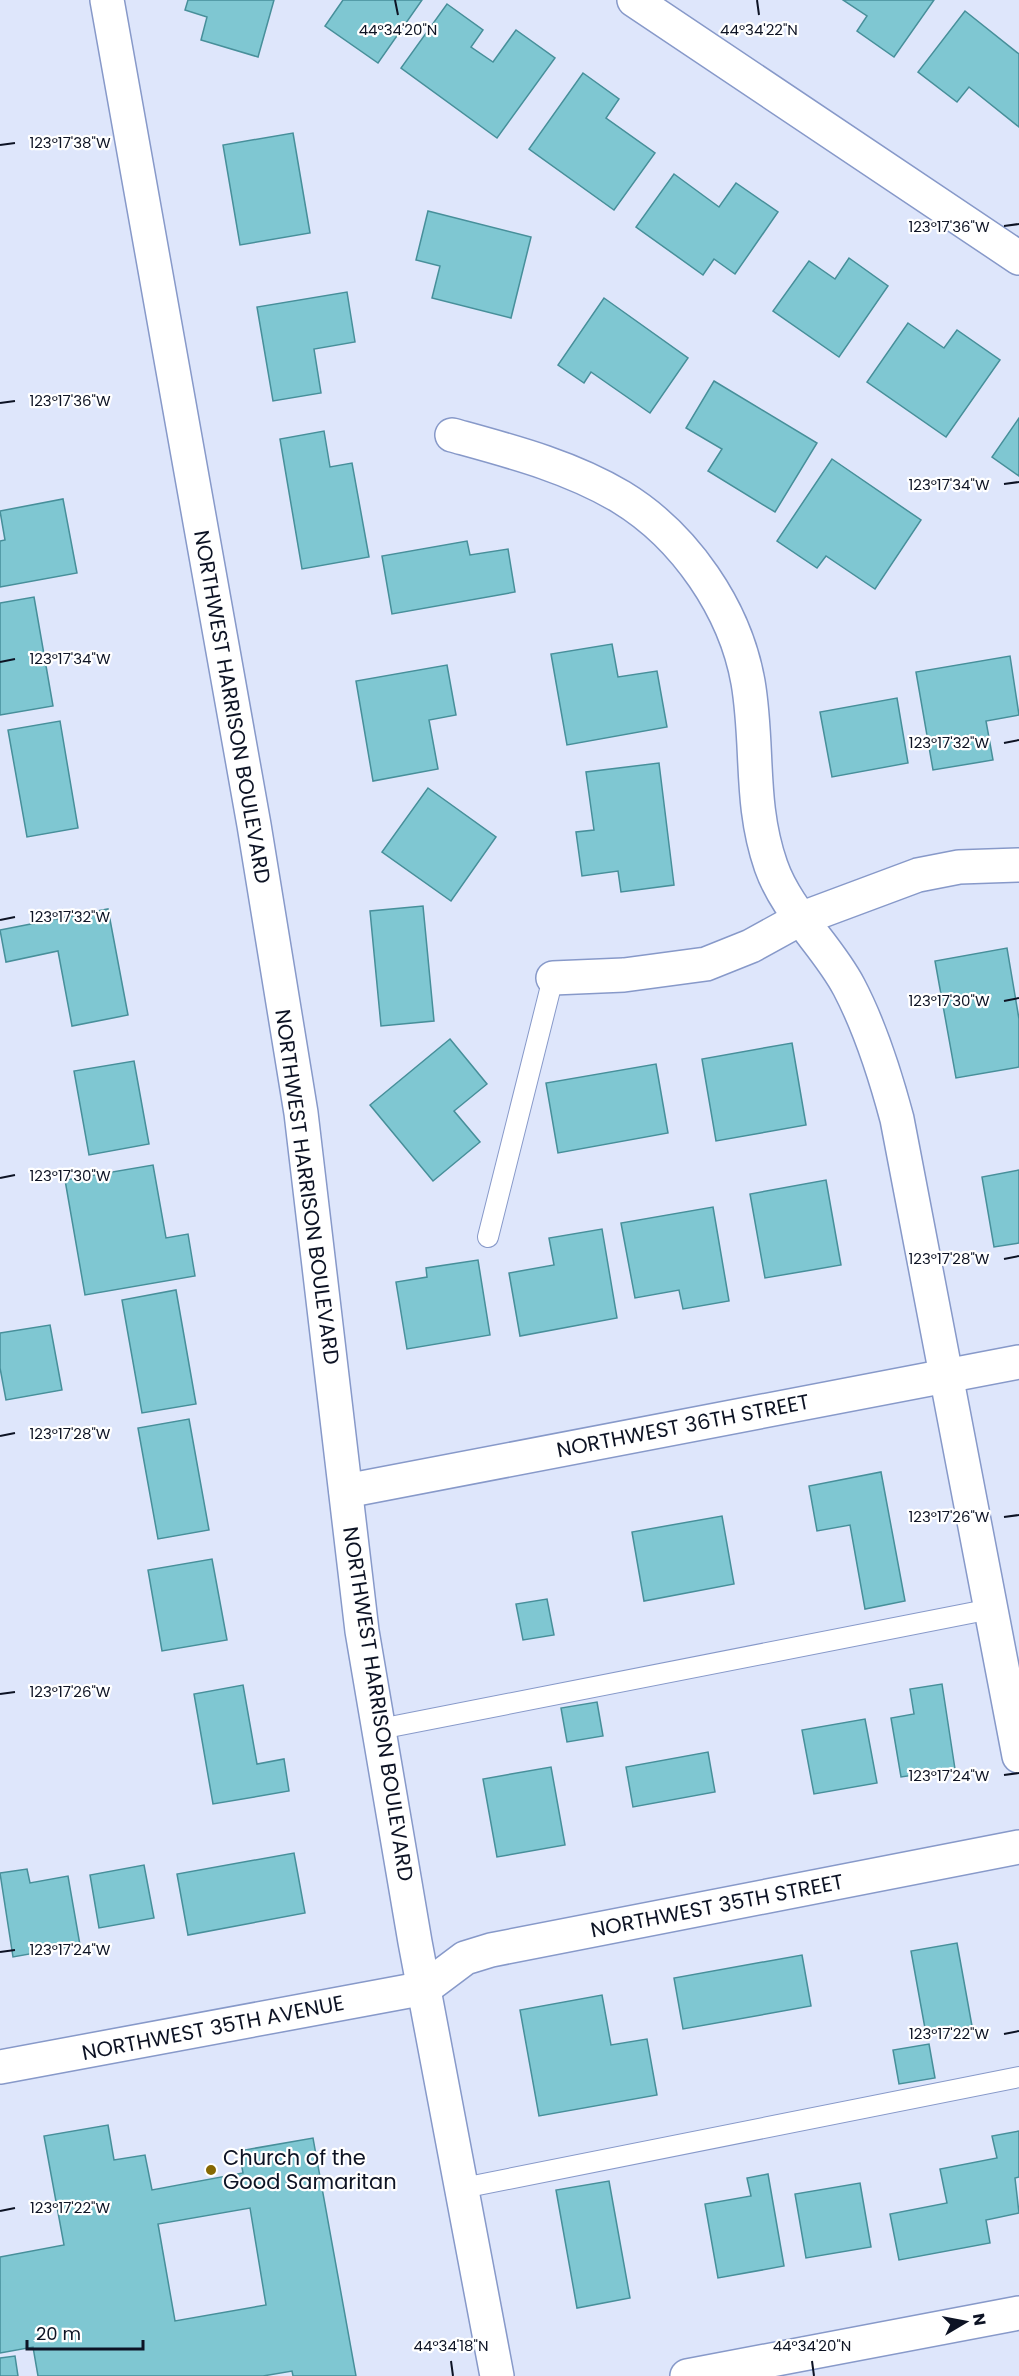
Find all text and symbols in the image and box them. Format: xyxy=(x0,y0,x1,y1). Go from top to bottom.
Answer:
text: 44°34'20"N xyxy=(359,19,437,40)
text: 44°34'22"N xyxy=(720,19,798,40)
text: 123°17'38"W xyxy=(29,132,111,153)
text: 123°17'36"W xyxy=(908,216,990,237)
text: 123°17'36"W xyxy=(29,390,111,411)
text: 123°17'34"W xyxy=(908,474,990,495)
street label: NORTHWEST HARRISON BOULEVARD xyxy=(187,528,278,886)
text: 123°17'34"W xyxy=(29,648,111,669)
text: 123°17'32"W xyxy=(909,732,989,753)
text: 123°17'32"W xyxy=(30,906,110,927)
text: 123°17'30"W xyxy=(908,990,990,1011)
street label: NORTHWEST HARRISON BOULEVARD xyxy=(268,1007,347,1366)
text: 123°17'30"W xyxy=(29,1165,111,1186)
text: 123°17'28"W xyxy=(909,1248,990,1269)
street label: NORTHWEST 36TH STREET xyxy=(554,1387,812,1464)
text: 123°17'28"W xyxy=(30,1423,111,1444)
text: 123°17'26"W xyxy=(909,1506,990,1527)
street label: NORTHWEST HARRISON BOULEVARD xyxy=(336,1525,421,1883)
text: 123°17'26"W xyxy=(30,1681,111,1702)
text: 123°17'24"W xyxy=(909,1765,990,1786)
street label: NORTHWEST 35TH STREET xyxy=(588,1867,846,1944)
text: 123°17'24"W xyxy=(30,1939,111,1960)
street label: NORTHWEST 35TH AVENUE xyxy=(79,1988,346,2067)
text: 123°17'22"W xyxy=(909,2023,989,2044)
place label: Church of the Good Samaritan xyxy=(223,2143,397,2196)
marker: Church of the Good Samaritan xyxy=(204,2163,218,2177)
text: 123°17'22"W xyxy=(30,2197,110,2218)
north arrow xyxy=(935,2292,995,2352)
text: N xyxy=(967,2312,992,2327)
scale bar xyxy=(27,2313,142,2351)
text: 20 m xyxy=(36,2321,81,2346)
text: 44°34'18"N xyxy=(414,2335,488,2356)
text: 44°34'20"N xyxy=(773,2335,851,2356)

